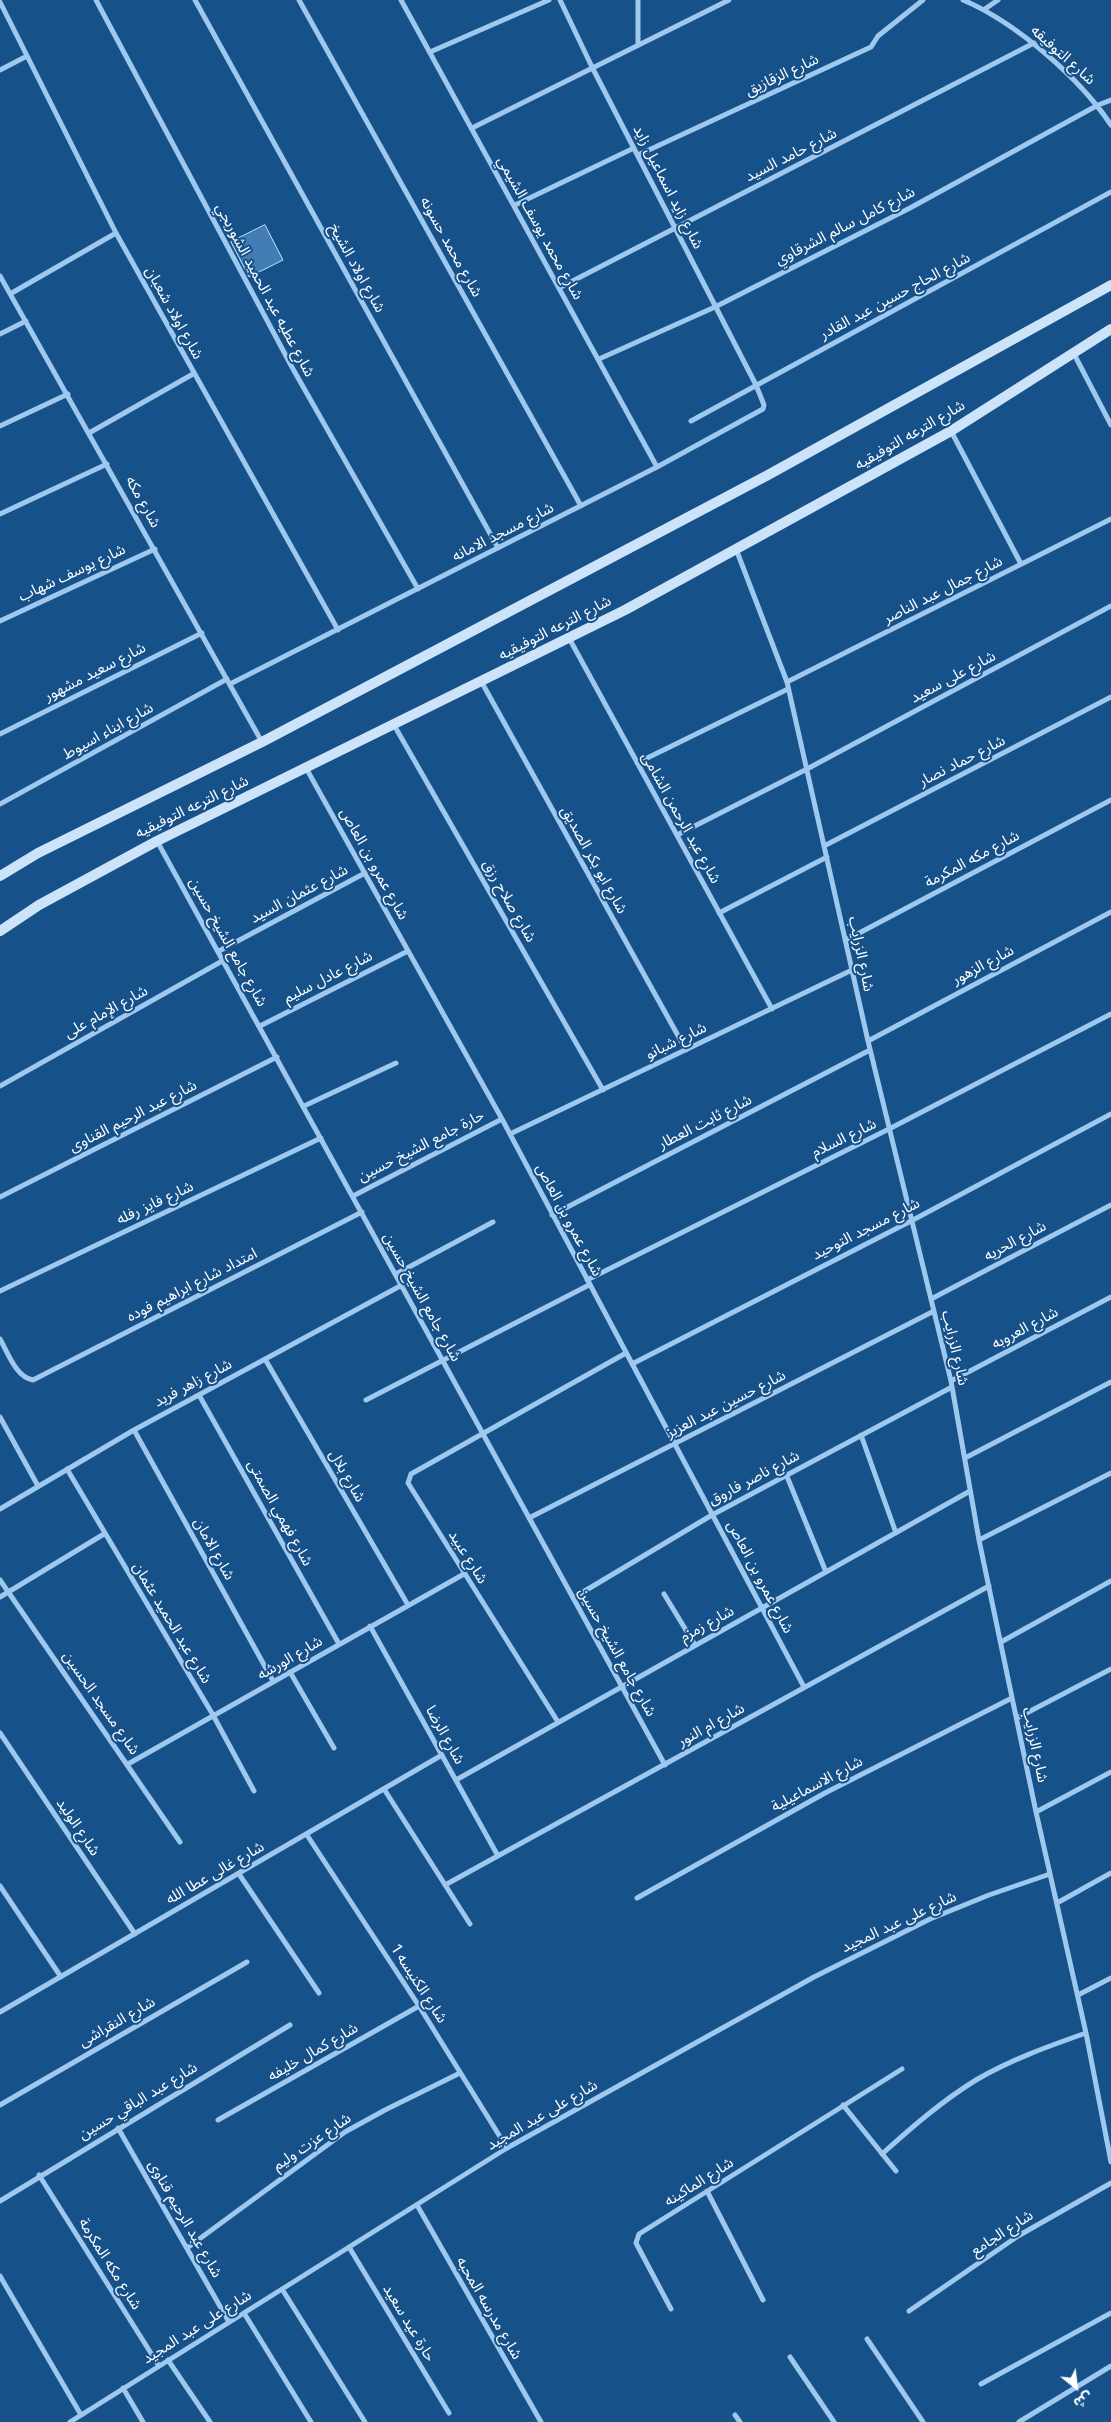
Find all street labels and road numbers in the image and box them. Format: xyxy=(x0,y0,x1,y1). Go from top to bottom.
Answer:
street label: شارع التوفيقه xyxy=(1027,21,1099,89)
street label: شارع الزقازيق xyxy=(742,50,822,100)
street label: شارع زايد اسماعيل زايد xyxy=(629,122,707,252)
street label: شارع حامد السيد xyxy=(742,124,840,186)
street label: شارع محمد يوسف الشيمي xyxy=(493,153,587,303)
street label: شارع كامل سالم الشرقاوي xyxy=(772,183,918,269)
street label: شارع محمد حسونه xyxy=(416,194,486,300)
street label: شارع عطيه عبد الحميد الشوربجي xyxy=(211,200,319,380)
street label: شارع اولاد الشيخ xyxy=(325,220,389,316)
street label: شارع الحاج حسين عبد القادر xyxy=(817,249,973,343)
street label: شارع اولاد شعبان xyxy=(141,264,207,362)
street label: شارع الترعه التوفيقيه xyxy=(852,396,968,474)
street label: شارع مكه xyxy=(121,473,165,531)
street label: شارع مسجد الامانه xyxy=(449,499,557,565)
street label: شارع يوسف شهاب xyxy=(16,540,128,606)
street label: شارع جمال عبد الناصر xyxy=(880,552,1006,628)
street label: شارع الترعه التوفيقيه xyxy=(496,592,614,664)
street label: شارع سعيد مشهور xyxy=(41,639,149,705)
street label: شارع على سعيد xyxy=(907,647,999,707)
street label: شارع ابناء اسيوط xyxy=(60,699,156,763)
street label: شارع حماد نصار xyxy=(916,731,1008,791)
street label: شارع عبد الرحمن الشامى xyxy=(637,749,725,887)
street label: شارع الترعه التوفيقيه xyxy=(132,772,252,842)
street label: شارع ابو بكر الصديق xyxy=(557,803,631,917)
street label: شارع عمرو بن العاص xyxy=(336,805,412,923)
street label: شارع مكه المكرمة xyxy=(922,826,1022,892)
street label: شارع صلاح رزق xyxy=(478,857,540,945)
street label: شارع عثمان السيد xyxy=(247,861,351,927)
street label: شارع جامع الشيخ حسين xyxy=(185,874,271,1010)
street label: شارع الزرايب xyxy=(844,915,878,993)
street label: شارع الزهور xyxy=(949,941,1017,989)
street label: شارع عادل سليم xyxy=(281,947,375,1007)
street label: شارع الإمام على xyxy=(61,982,151,1042)
street label: شارع شبانو xyxy=(642,1018,710,1064)
street label: شارع عبد الرحيم القناوى xyxy=(66,1076,200,1156)
street label: شارع ثابت العطار xyxy=(655,1091,755,1153)
street label: حارة جامع الشيخ حسين xyxy=(355,1106,487,1186)
street label: شارع السلام xyxy=(809,1115,879,1161)
street label: شارع عمرو بن العاص xyxy=(532,1161,606,1279)
street label: شارع فايز رفله xyxy=(114,1177,196,1229)
street label: شارع مسجد التوحيد xyxy=(809,1194,923,1264)
street label: شارع الحريه xyxy=(981,1217,1049,1265)
street label: شارع جامع الشيخ حسين xyxy=(379,1229,465,1365)
street label: امتداد شارع ابراهيم فوده xyxy=(124,1244,260,1326)
street label: شارع العروبه xyxy=(989,1303,1061,1353)
street label: شارع الزرايب xyxy=(938,1309,972,1387)
street label: شارع زاهر فريد xyxy=(151,1355,235,1411)
street label: شارع حسين عبد العزيز xyxy=(663,1366,789,1442)
street label: شارع ناصر فاروق xyxy=(705,1446,803,1510)
street label: شارع بلال xyxy=(325,1447,369,1505)
street label: شارع فهمي الصمتى xyxy=(243,1457,317,1569)
street label: شارع الامان xyxy=(190,1515,238,1583)
street label: شارع عمرو بن العاص xyxy=(723,1518,797,1636)
street label: شارع عبيد xyxy=(445,1527,491,1587)
street label: شارع عبد الحميد عثمان xyxy=(129,1559,215,1687)
street label: شارع جامع الشيخ حسين xyxy=(574,1584,660,1720)
street label: شارع زمزم xyxy=(677,1602,737,1646)
street label: شارع الورشه xyxy=(254,1632,326,1684)
street label: شارع مسجد الحسين xyxy=(59,1648,143,1758)
street label: شارع ام النور xyxy=(674,1699,748,1751)
street label: شارع الرضا xyxy=(422,1703,468,1767)
street label: شارع الزرايب xyxy=(1018,1706,1052,1784)
street label: شارع الاسماعيلية xyxy=(768,1752,866,1816)
street label: شارع الوليد xyxy=(52,1795,104,1859)
street label: شارع غالى عطا الله xyxy=(163,1838,267,1908)
street label: شارع على عبد المجيد xyxy=(839,1887,959,1957)
street label: شارع الكنيسه 1 xyxy=(387,1942,451,2026)
street label: شارع النقراشى xyxy=(76,1993,158,2051)
street label: شارع كمال خليفه xyxy=(265,2019,361,2085)
street label: شارع عبد الباقي حسين xyxy=(75,2058,201,2144)
street label: شارع على عبد المجيد xyxy=(483,2076,601,2154)
street label: شارع عزت وليم xyxy=(269,2109,355,2175)
street label: شارع الماكينه xyxy=(661,2154,737,2210)
street label: شارع عبد الرحيم قناوى xyxy=(144,2157,226,2281)
street label: شارع الجامع xyxy=(967,2206,1037,2260)
street label: شارع مكه المكرمة xyxy=(75,2215,145,2313)
street label: شارع مدرسه المحبه xyxy=(452,2253,526,2363)
street label: حارة عيد سعيد xyxy=(379,2281,439,2365)
street label: شارع على عبد المجيد xyxy=(139,2286,255,2368)

